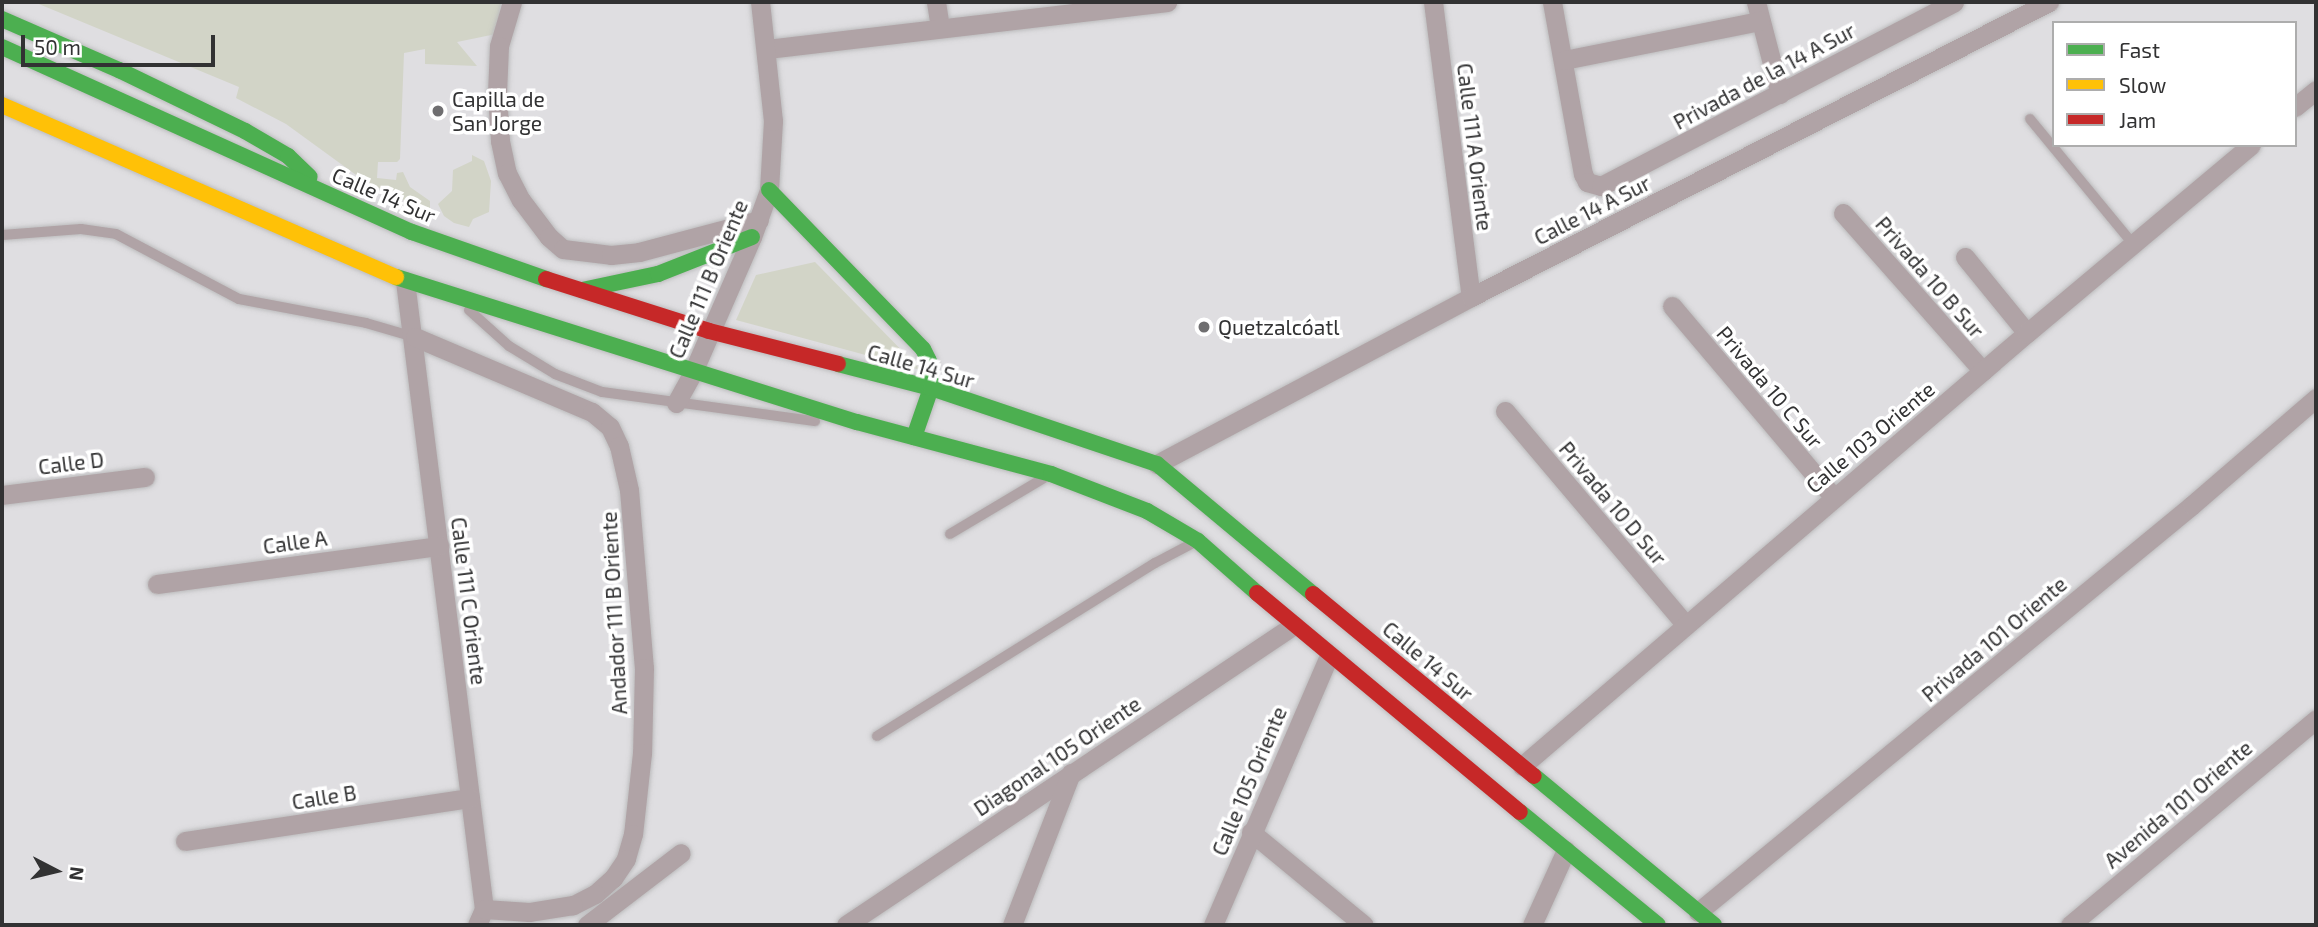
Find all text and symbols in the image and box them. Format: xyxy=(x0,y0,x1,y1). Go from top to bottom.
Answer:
street label: Privada de la 14 A Sur xyxy=(1668,17,1860,135)
scale bar xyxy=(24,21,219,65)
legend xyxy=(2052,21,2297,147)
text: 50 m xyxy=(34,34,81,59)
text: Fast xyxy=(2119,37,2160,62)
street label: Calle 111 A Oriente xyxy=(1452,61,1498,233)
text: Slow xyxy=(2119,72,2166,97)
place label: Capilla de San Jorge xyxy=(452,86,545,136)
marker: Capilla de San Jorge xyxy=(430,103,446,119)
text: Jam xyxy=(2119,107,2156,132)
street label: Calle 14 Sur xyxy=(328,162,440,228)
street label: Calle 14 A Sur xyxy=(1529,170,1655,250)
street label: Calle 111 B Oriente xyxy=(663,196,753,362)
street label: Privada 10 B Sur xyxy=(1870,211,1990,343)
place label: Quetzalcóatl xyxy=(1218,314,1340,340)
marker: Quetzalcóatl xyxy=(1196,319,1212,335)
street label: Privada 10 C Sur xyxy=(1712,321,1828,453)
street label: Calle 14 Sur xyxy=(865,339,977,393)
street label: Calle 103 Oriente xyxy=(1801,376,1939,498)
street label: Privada 10 D Sur xyxy=(1554,436,1672,570)
street label: Calle D xyxy=(37,446,105,480)
street label: Andador 111 B Oriente xyxy=(596,511,632,715)
street label: Calle 111 C Oriente xyxy=(446,516,492,686)
street label: Calle A xyxy=(261,525,329,559)
street label: Privada 101 Oriente xyxy=(1916,571,2072,707)
street label: Calle 14 Sur xyxy=(1378,616,1478,706)
street label: Diagonal 105 Oriente xyxy=(969,691,1145,821)
street label: Calle 105 Oriente xyxy=(1206,703,1292,859)
street label: Avenida 101 Oriente xyxy=(2099,735,2257,873)
street label: Calle B xyxy=(290,779,358,815)
north arrow xyxy=(21,836,91,906)
text: N xyxy=(65,865,90,882)

